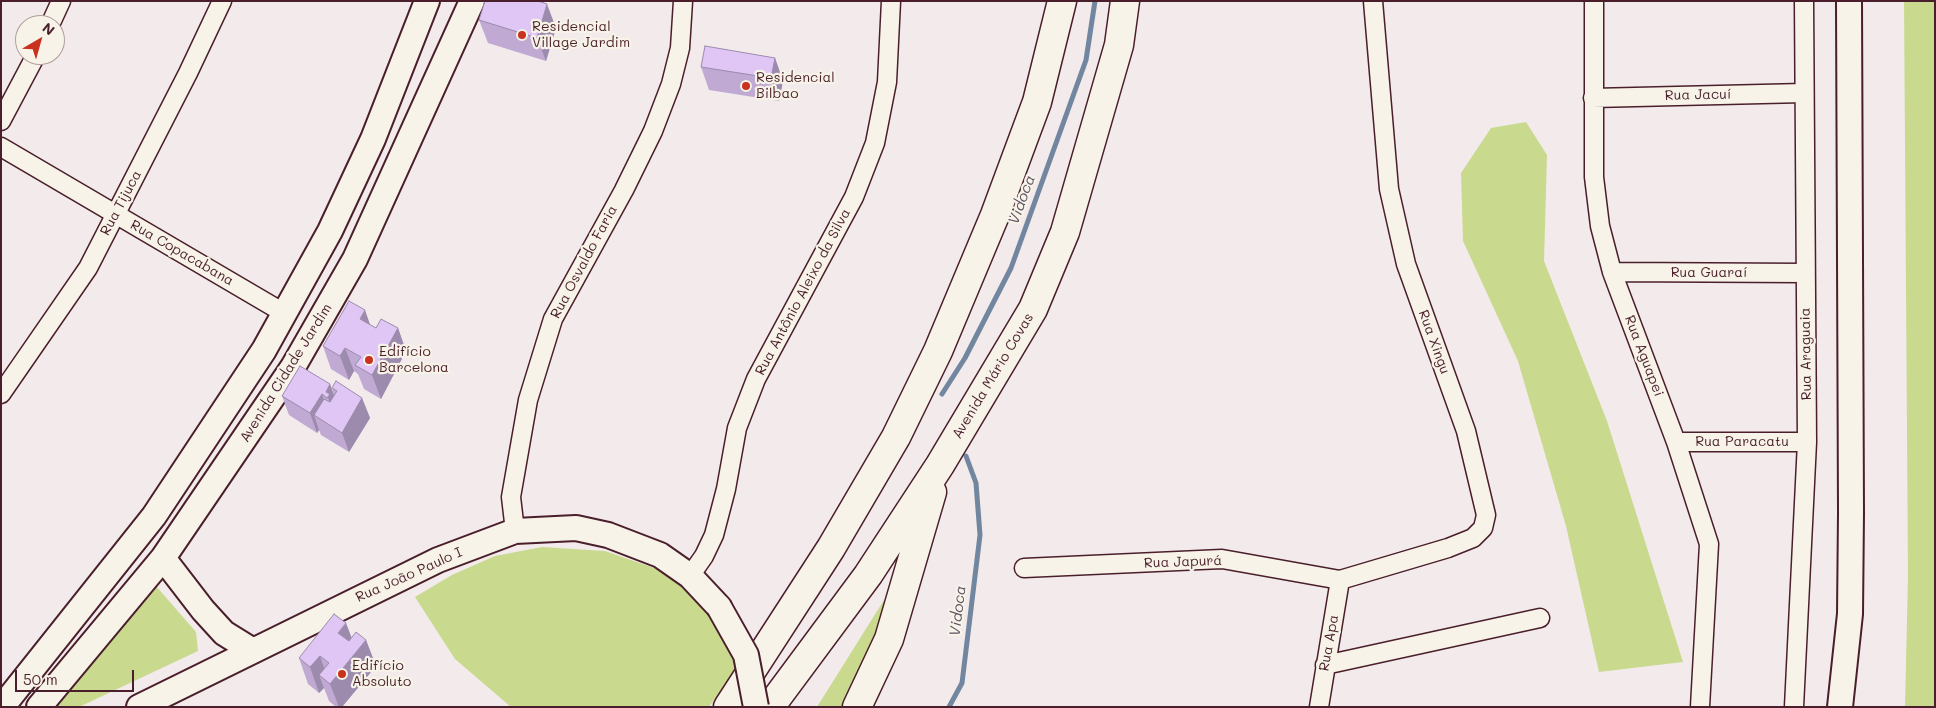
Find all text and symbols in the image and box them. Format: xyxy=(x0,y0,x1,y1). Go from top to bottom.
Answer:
north arrow xyxy=(15,15,65,65)
text: N xyxy=(39,18,59,39)
place label: Residencial Village Jardim xyxy=(532,19,630,52)
marker: Residencial Village Jardim xyxy=(516,29,528,41)
place label: Residencial Bilbao xyxy=(756,70,835,102)
marker: Residencial Bilbao xyxy=(740,80,752,92)
street label: Rua Jacuí xyxy=(1665,86,1731,104)
street label: Rua Tijuca xyxy=(97,168,145,238)
water label: Vidoca xyxy=(1005,173,1039,227)
street label: Rua Osvaldo Faria xyxy=(547,203,621,321)
street label: Rua Antônio Aleixo da Silva xyxy=(752,206,854,378)
street label: Rua Copacabana xyxy=(127,217,237,289)
street label: Rua Guaraí xyxy=(1671,265,1747,281)
street label: Avenida Cidade Jardim xyxy=(236,301,336,445)
street label: Rua Araguaia xyxy=(1797,307,1815,401)
street label: Rua Xingu xyxy=(1415,308,1453,376)
street label: Avenida Mário Covas xyxy=(949,310,1037,442)
street label: Rua Aguapei xyxy=(1621,313,1667,399)
place label: Edifício Barcelona xyxy=(379,344,449,377)
marker: Edifício Barcelona xyxy=(363,354,375,366)
street label: Rua Paracatu xyxy=(1695,434,1789,450)
street label: Rua João Paulo I xyxy=(353,544,465,606)
street label: Rua Japurá xyxy=(1144,552,1222,572)
water label: Vidoca xyxy=(946,585,970,637)
street label: Rua Apa xyxy=(1316,614,1342,672)
place label: Edifício Absoluto xyxy=(352,658,411,690)
scale bar xyxy=(18,660,136,692)
marker: Edifício Absoluto xyxy=(336,668,348,680)
text: 50 m xyxy=(23,669,58,689)

